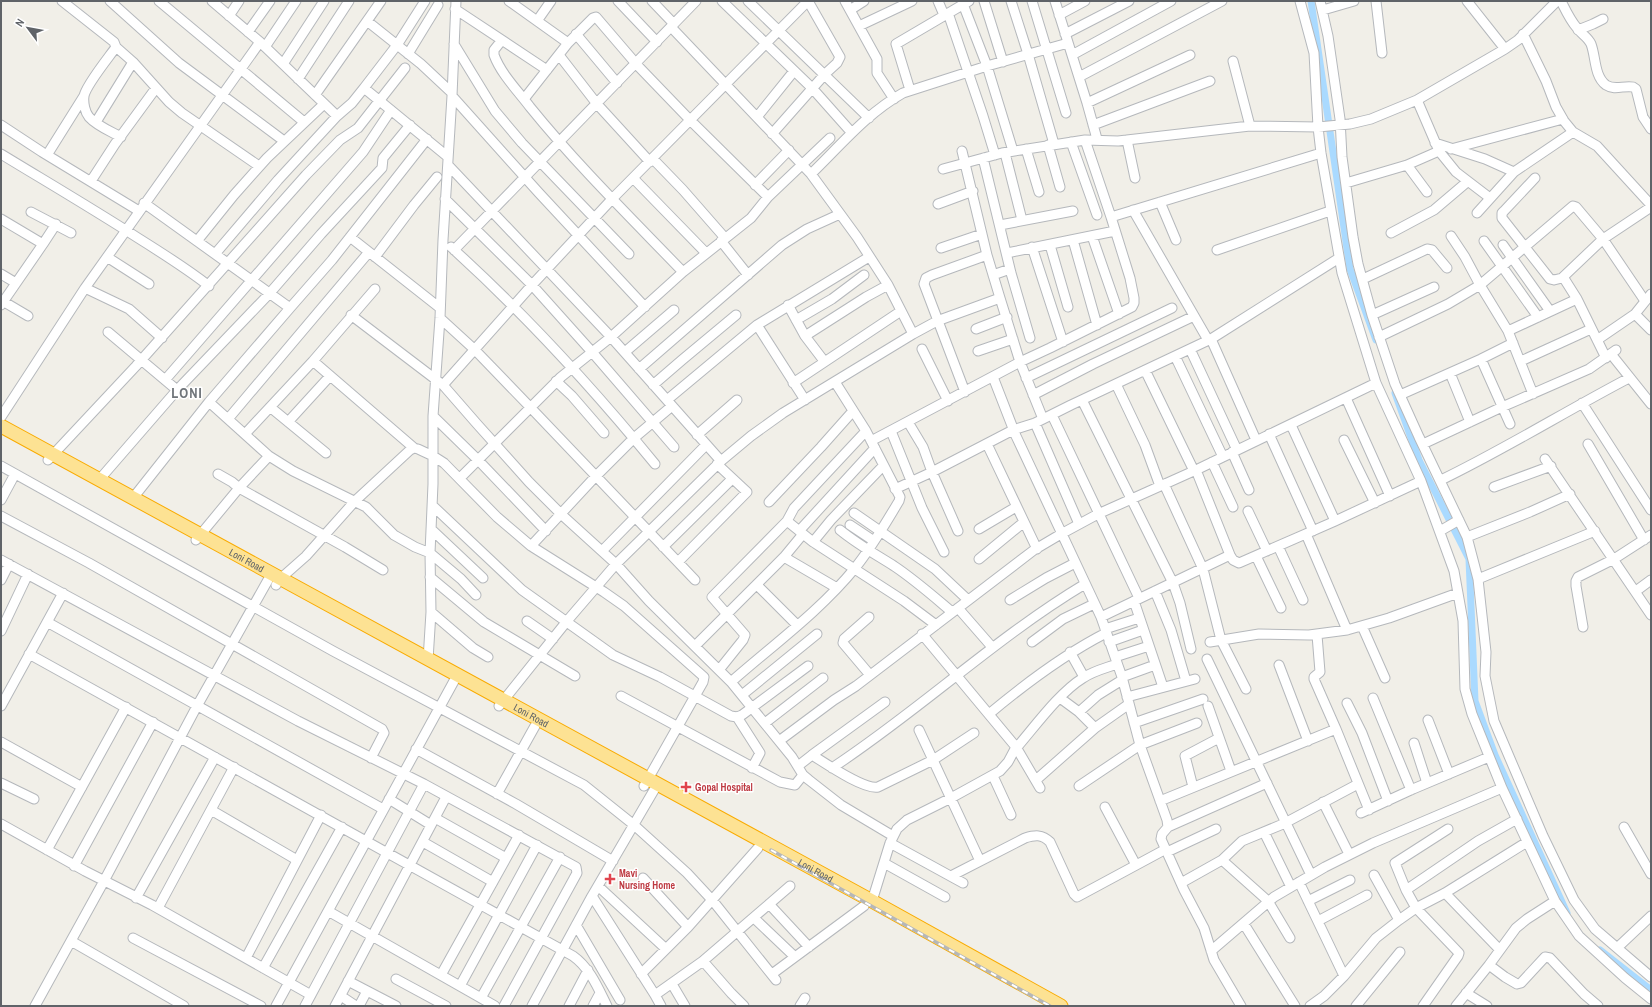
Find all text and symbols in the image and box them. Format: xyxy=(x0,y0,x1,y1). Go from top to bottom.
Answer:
north arrow xyxy=(8,8,48,48)
text: N xyxy=(12,16,27,29)
district label: LONI xyxy=(171,384,203,402)
street label: Loni Road xyxy=(227,546,266,575)
street label: Loni Road xyxy=(511,701,551,730)
marker: Gopal Hospital xyxy=(680,781,692,793)
place label: Gopal Hospital xyxy=(695,781,753,794)
street label: Loni Road xyxy=(796,856,835,886)
place label: Mavi Nursing Home xyxy=(619,867,675,892)
marker: Mavi Nursing Home xyxy=(604,873,616,885)

